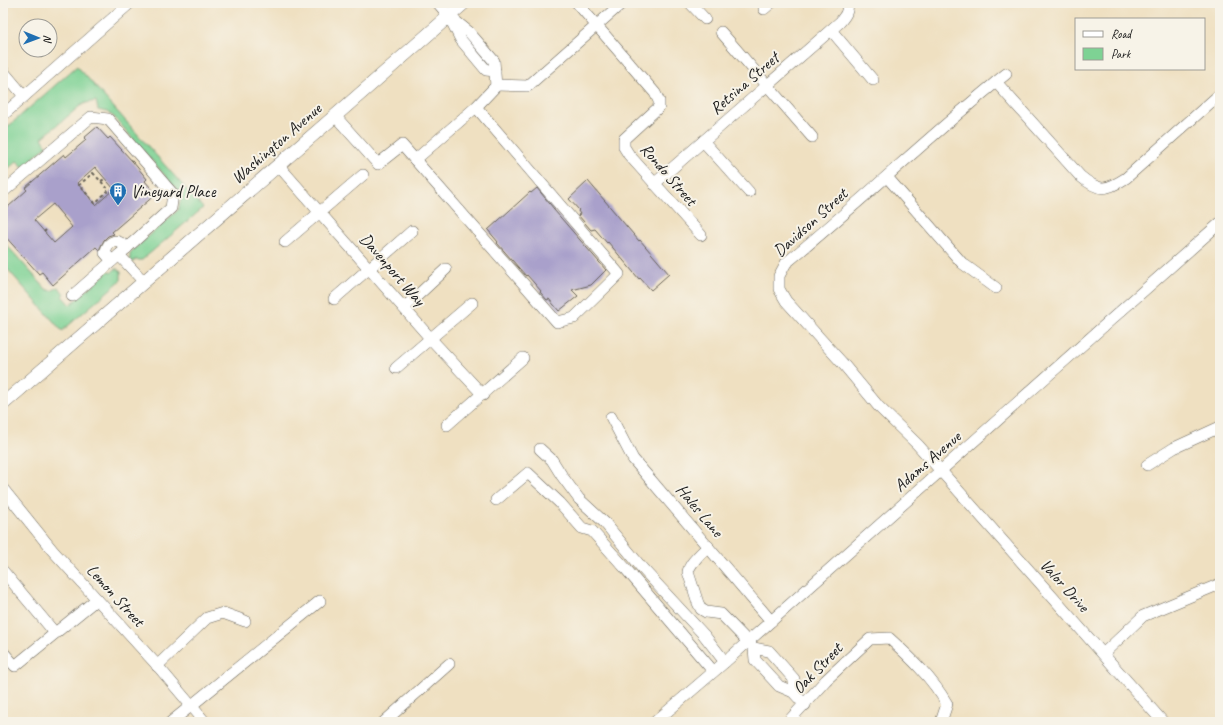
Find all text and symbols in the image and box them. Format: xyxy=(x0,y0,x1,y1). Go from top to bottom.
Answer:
north arrow xyxy=(18,18,58,58)
legend xyxy=(1075,18,1205,70)
text: Road xyxy=(1111,26,1133,42)
text: N xyxy=(41,35,55,44)
street label: Retsina Street xyxy=(705,46,785,119)
text: Park xyxy=(1111,46,1132,62)
street label: Washington Avenue xyxy=(227,98,327,188)
street label: Rondo Street xyxy=(636,139,703,212)
building icon: Vineyard Place xyxy=(108,181,128,206)
place label: Vineyard Place xyxy=(131,181,217,202)
street label: Davidson Street xyxy=(769,182,854,261)
street label: Davenport Way xyxy=(355,229,431,311)
street label: Adams Avenue xyxy=(889,426,966,496)
street label: Hales Lane xyxy=(671,480,729,542)
street label: Valor Drive xyxy=(1035,554,1095,617)
street label: Lemon Street xyxy=(82,560,151,633)
street label: Oak Street xyxy=(788,637,848,698)

